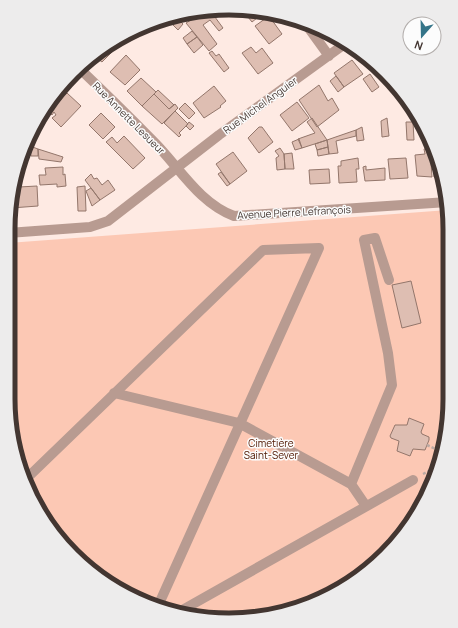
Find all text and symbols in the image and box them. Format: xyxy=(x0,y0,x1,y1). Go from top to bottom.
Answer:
north arrow xyxy=(402,16,442,56)
text: N xyxy=(412,37,425,54)
street label: Rue Michel Anguier xyxy=(220,73,300,137)
street label: Rue Annette Lesueur xyxy=(90,79,168,157)
street label: Avenue Pierre Lefrançois xyxy=(237,202,351,222)
park label: Cimetière Saint-Sever xyxy=(244,436,299,462)

